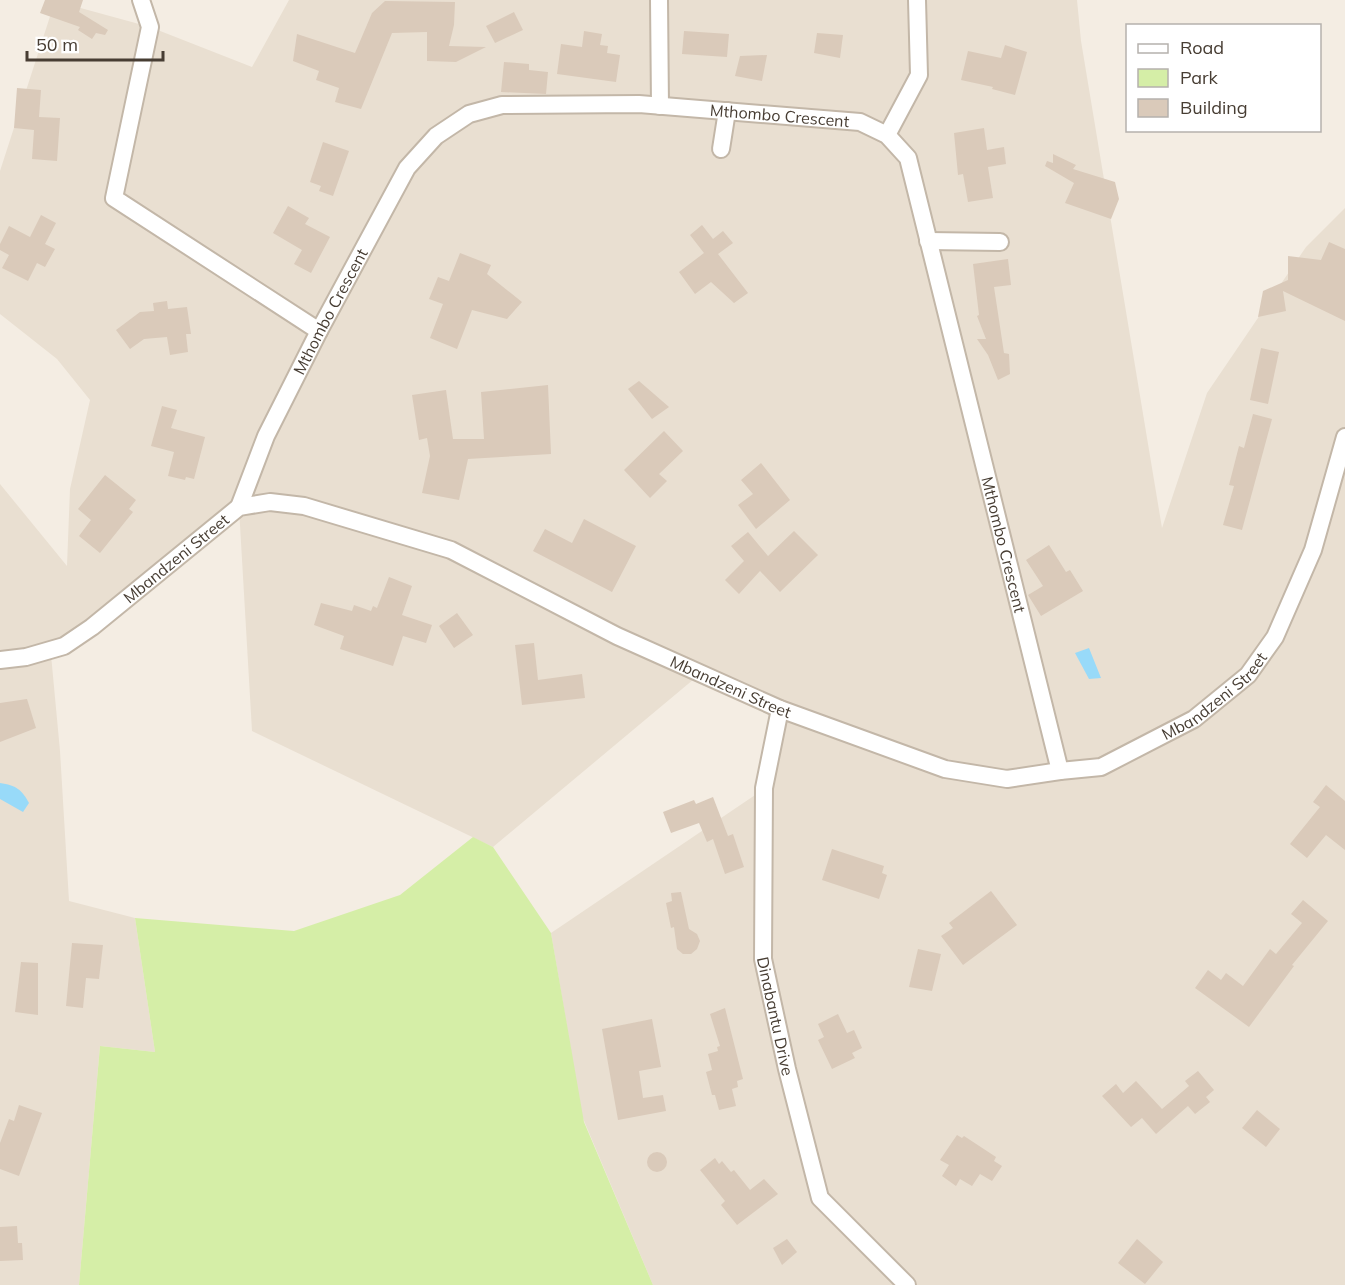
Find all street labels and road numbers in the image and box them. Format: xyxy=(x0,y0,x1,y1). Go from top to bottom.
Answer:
street label: Mthombo Crescent xyxy=(709,100,850,131)
street label: Mthombo Crescent xyxy=(289,245,372,378)
street label: Mthombo Crescent xyxy=(977,474,1030,615)
street label: Mbandzeni Street xyxy=(119,509,233,607)
street label: Mbandzeni Street xyxy=(1158,648,1271,744)
street label: Mbandzeni Street xyxy=(667,651,794,722)
street label: Dinabantu Drive xyxy=(753,955,798,1078)

